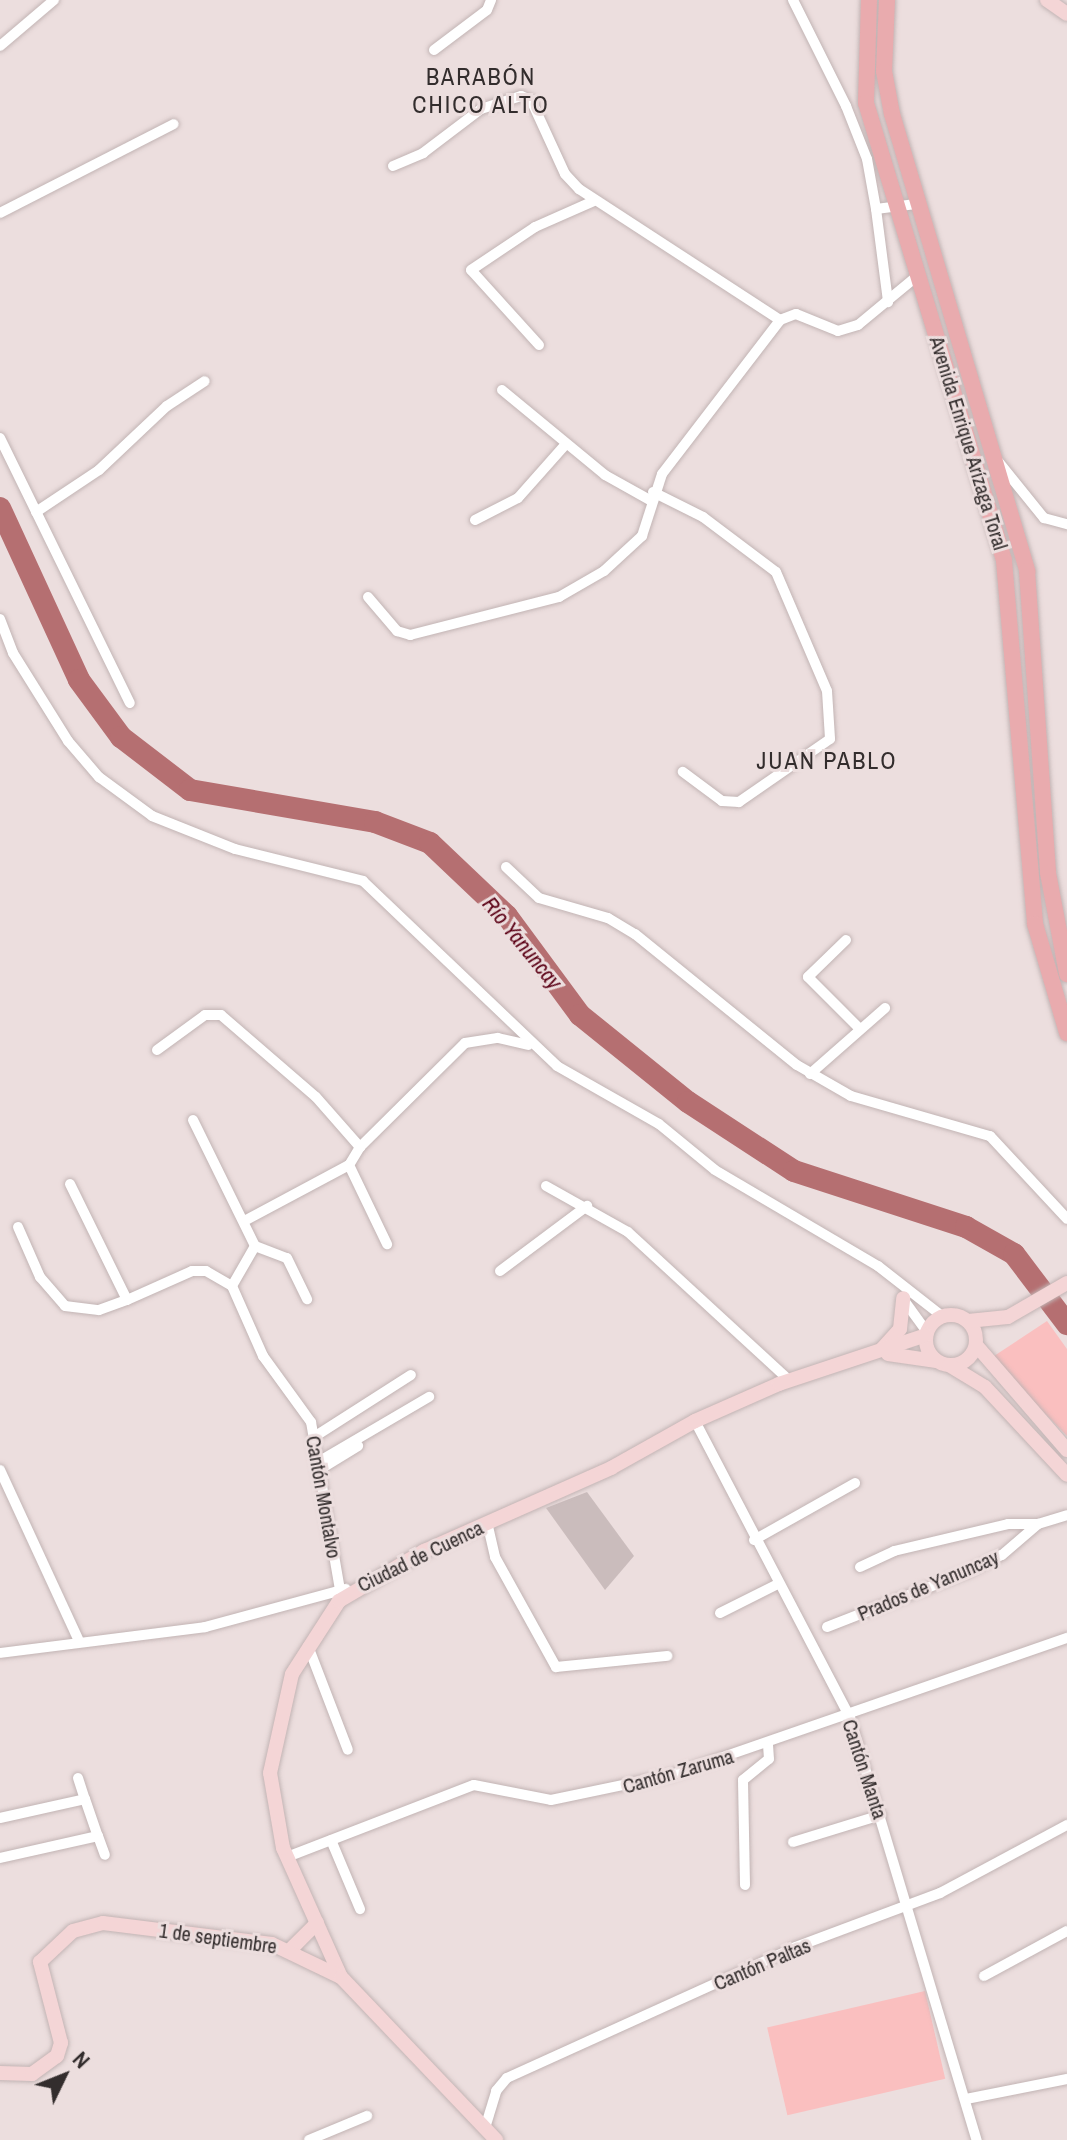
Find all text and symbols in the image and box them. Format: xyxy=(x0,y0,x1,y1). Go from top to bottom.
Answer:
district label: BARABÓN CHICO ALTO xyxy=(412,63,550,119)
street label: Avenida Enrique Arízaga Toral xyxy=(925,333,1013,553)
district label: JUAN PABLO xyxy=(756,747,898,775)
water label: Río Yanuncay xyxy=(477,891,567,995)
street label: Cantón Montalvo xyxy=(301,1434,347,1560)
street label: Ciudad de Cuenca xyxy=(353,1515,487,1597)
street label: Prados de Yanuncay xyxy=(854,1544,1002,1626)
street label: Cantón Manta xyxy=(838,1716,892,1822)
street label: Cantón Zaruma xyxy=(620,1744,736,1798)
street label: 1 de septiembre xyxy=(158,1918,278,1958)
street label: Cantón Paltas xyxy=(710,1933,814,1995)
north arrow xyxy=(24,2036,104,2116)
text: N xyxy=(66,2045,97,2075)

